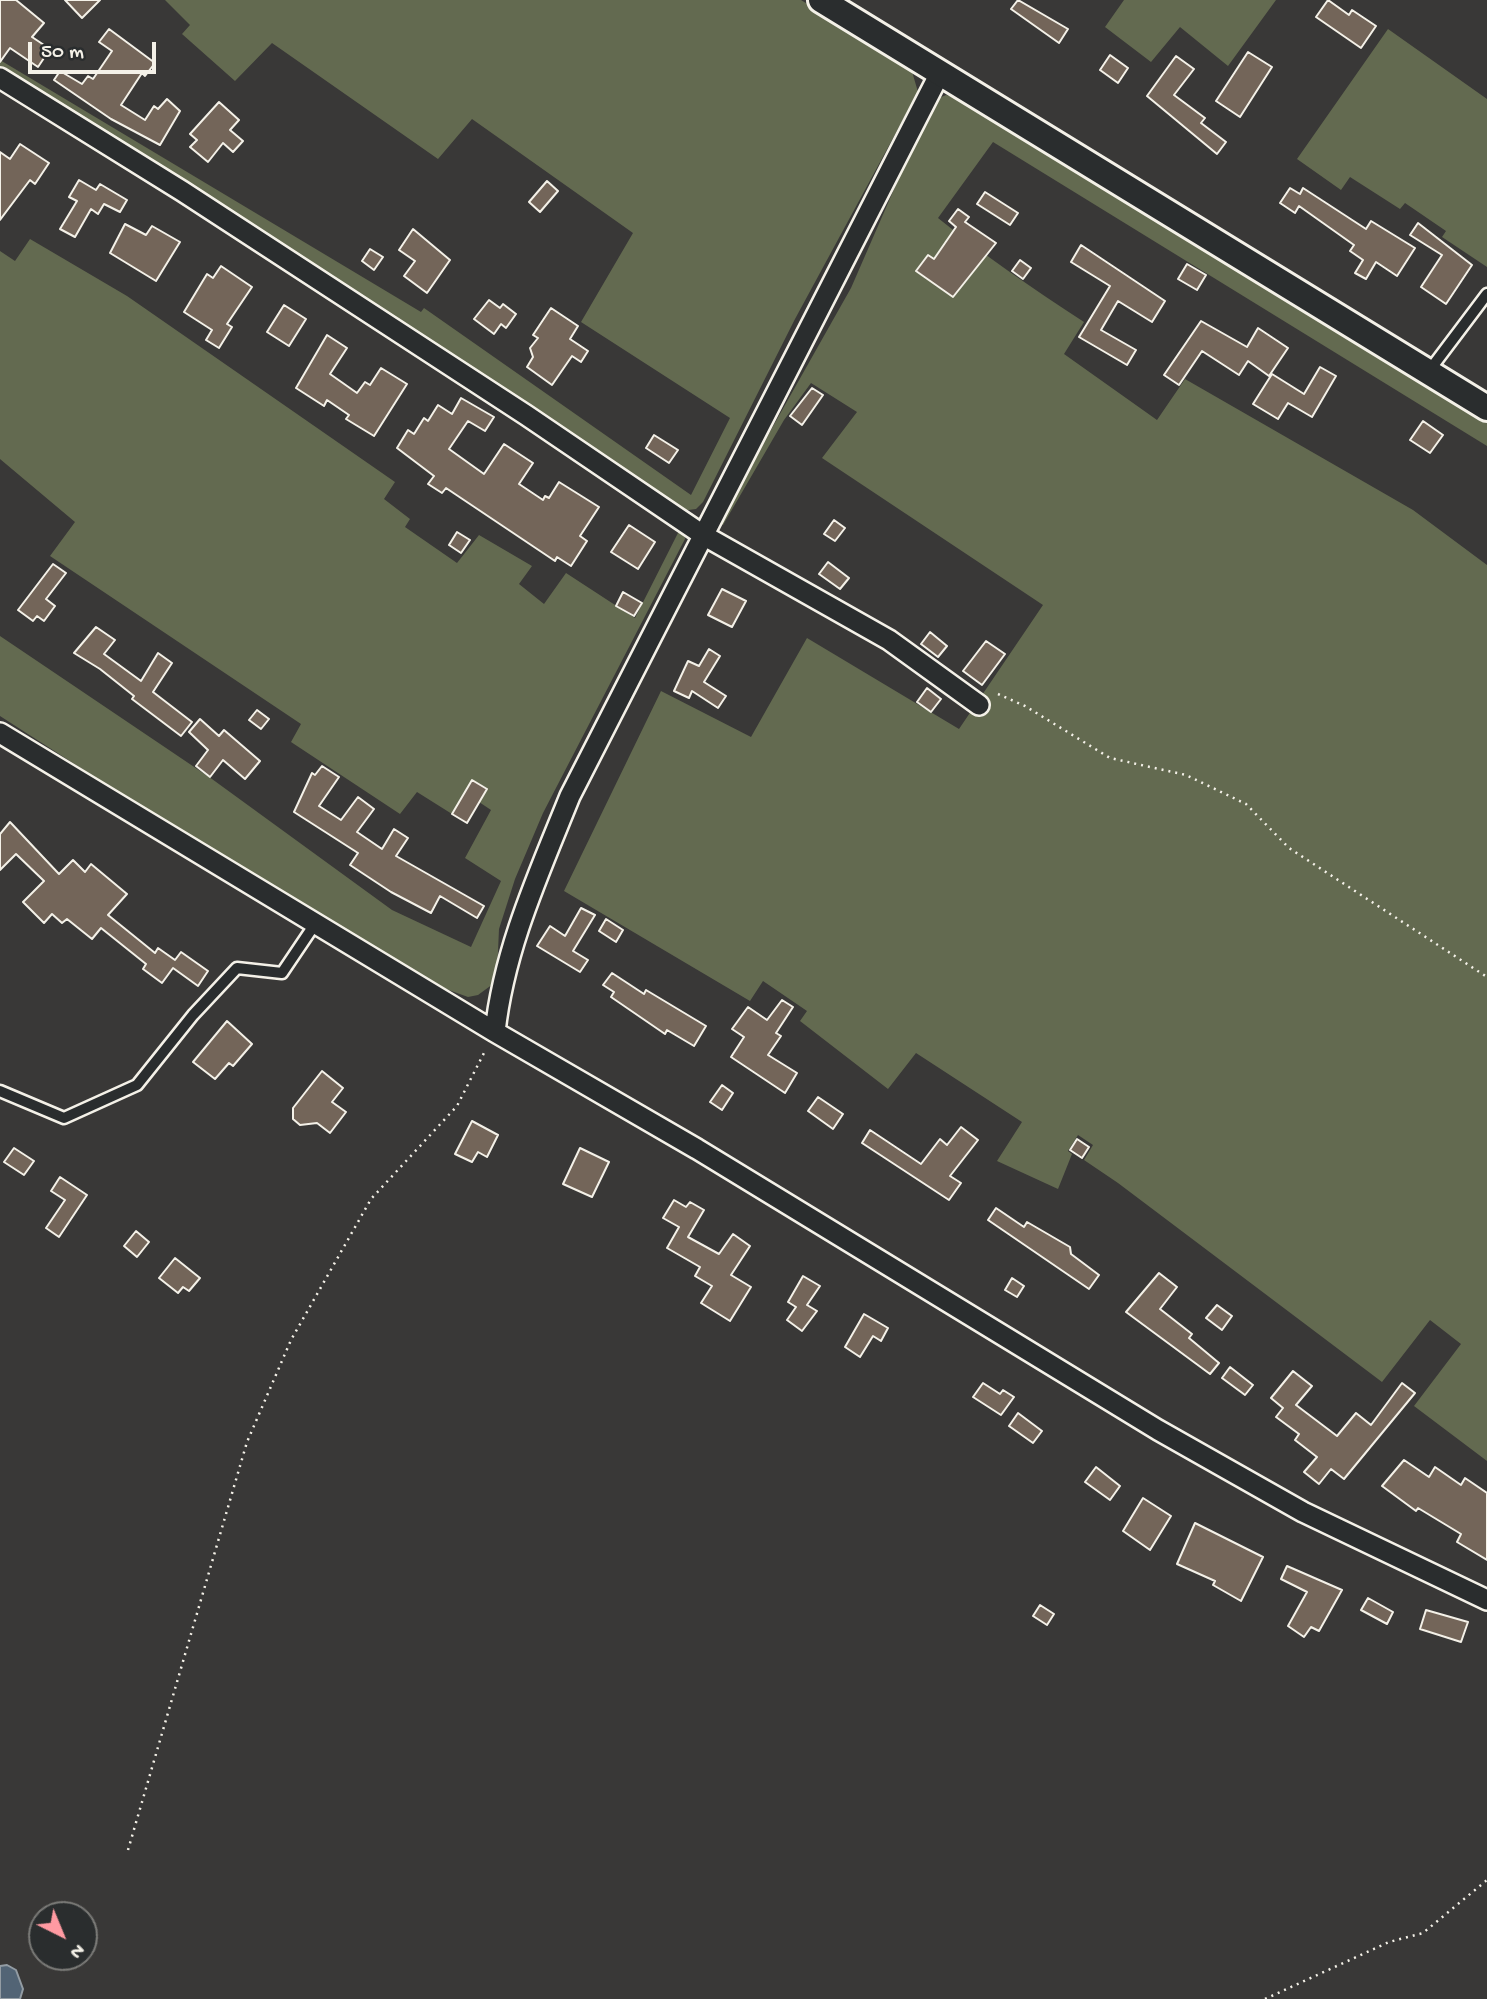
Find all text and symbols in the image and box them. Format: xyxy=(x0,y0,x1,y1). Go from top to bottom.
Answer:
scale bar xyxy=(32,28,159,72)
text: 50 m xyxy=(41,41,84,66)
north arrow xyxy=(28,1901,98,1971)
text: N xyxy=(64,1938,89,1963)

